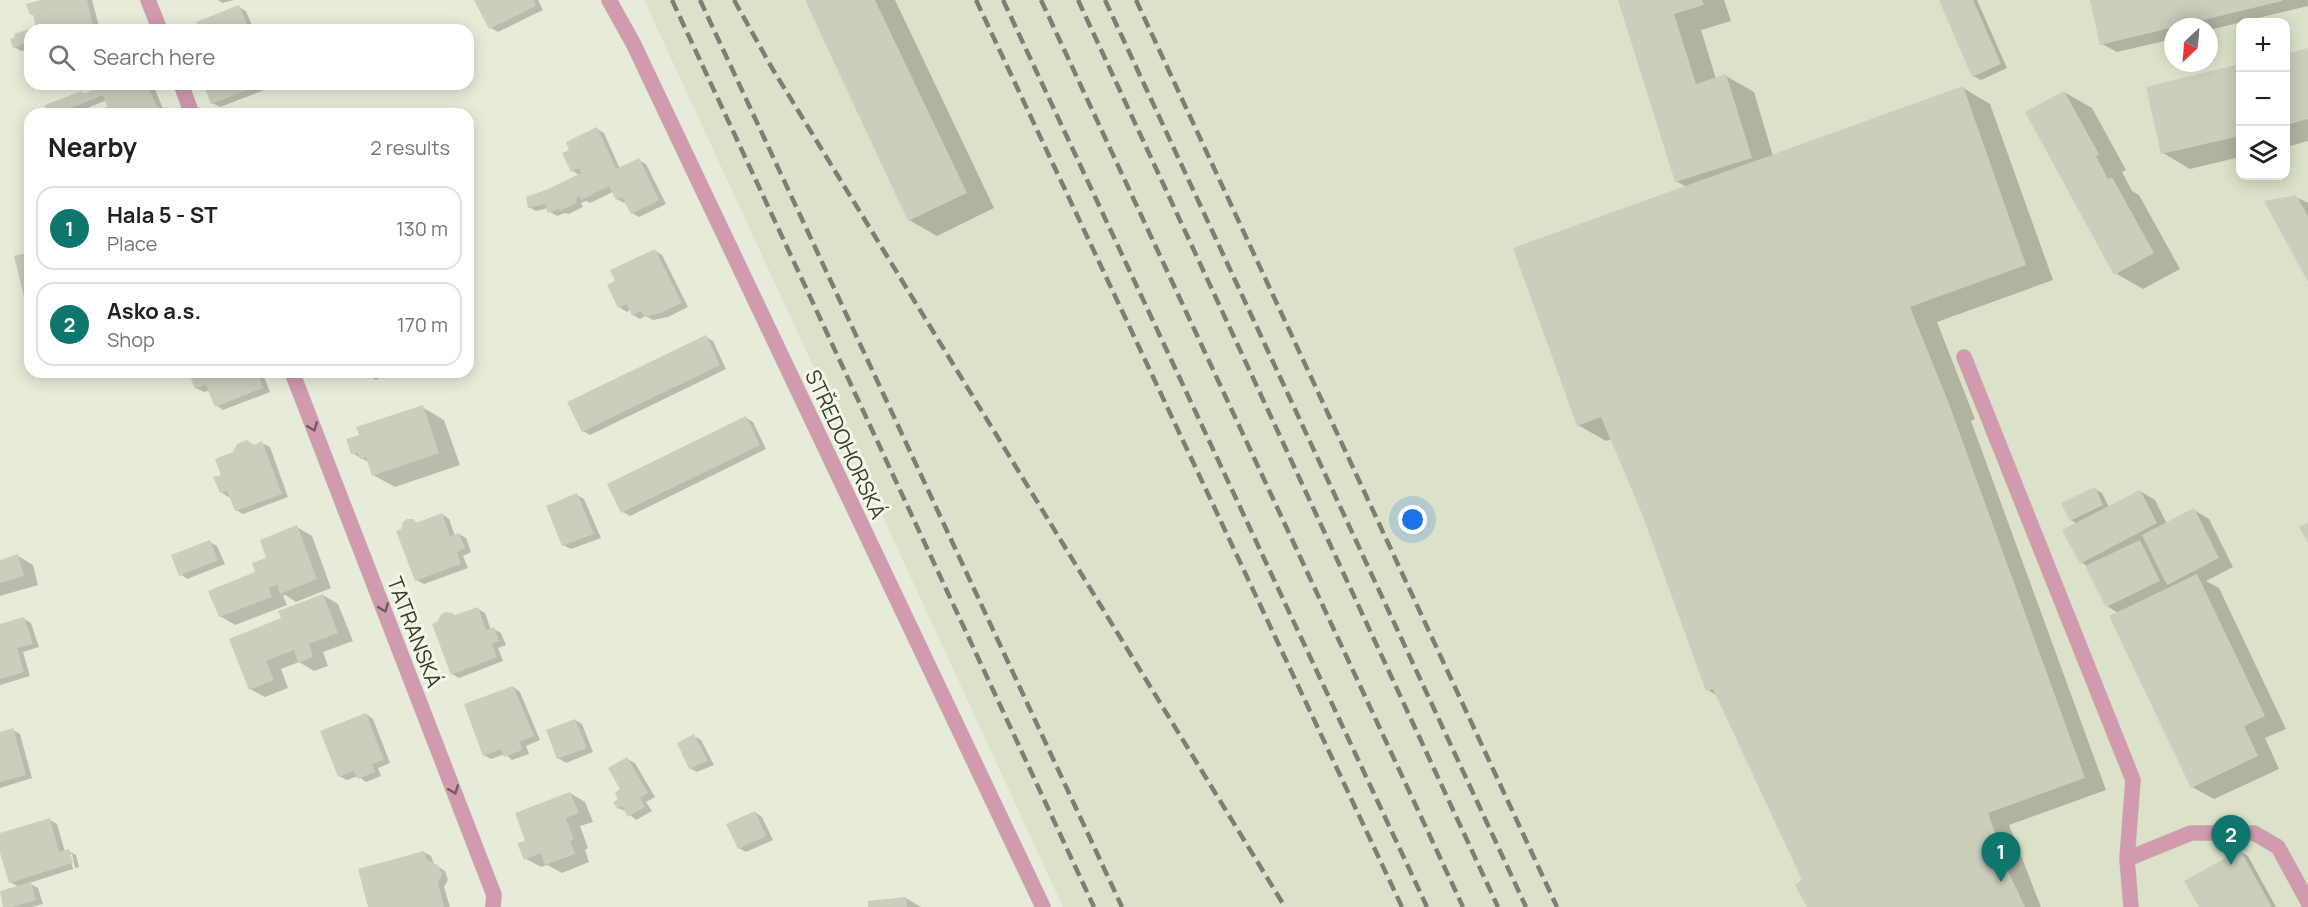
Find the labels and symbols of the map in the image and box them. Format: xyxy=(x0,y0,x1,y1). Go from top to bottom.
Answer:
north arrow xyxy=(2164,18,2218,72)
street label: STŘEDOHORSKÁ xyxy=(799,365,893,523)
one-way arrow xyxy=(306,420,318,431)
your location xyxy=(1398,505,1427,534)
street label: TATRANSKÁ xyxy=(381,573,449,691)
one-way arrow xyxy=(376,603,389,613)
one-way arrow xyxy=(447,784,459,795)
pin: 2 xyxy=(2212,816,2250,865)
pin: 1 xyxy=(1982,832,2020,882)

